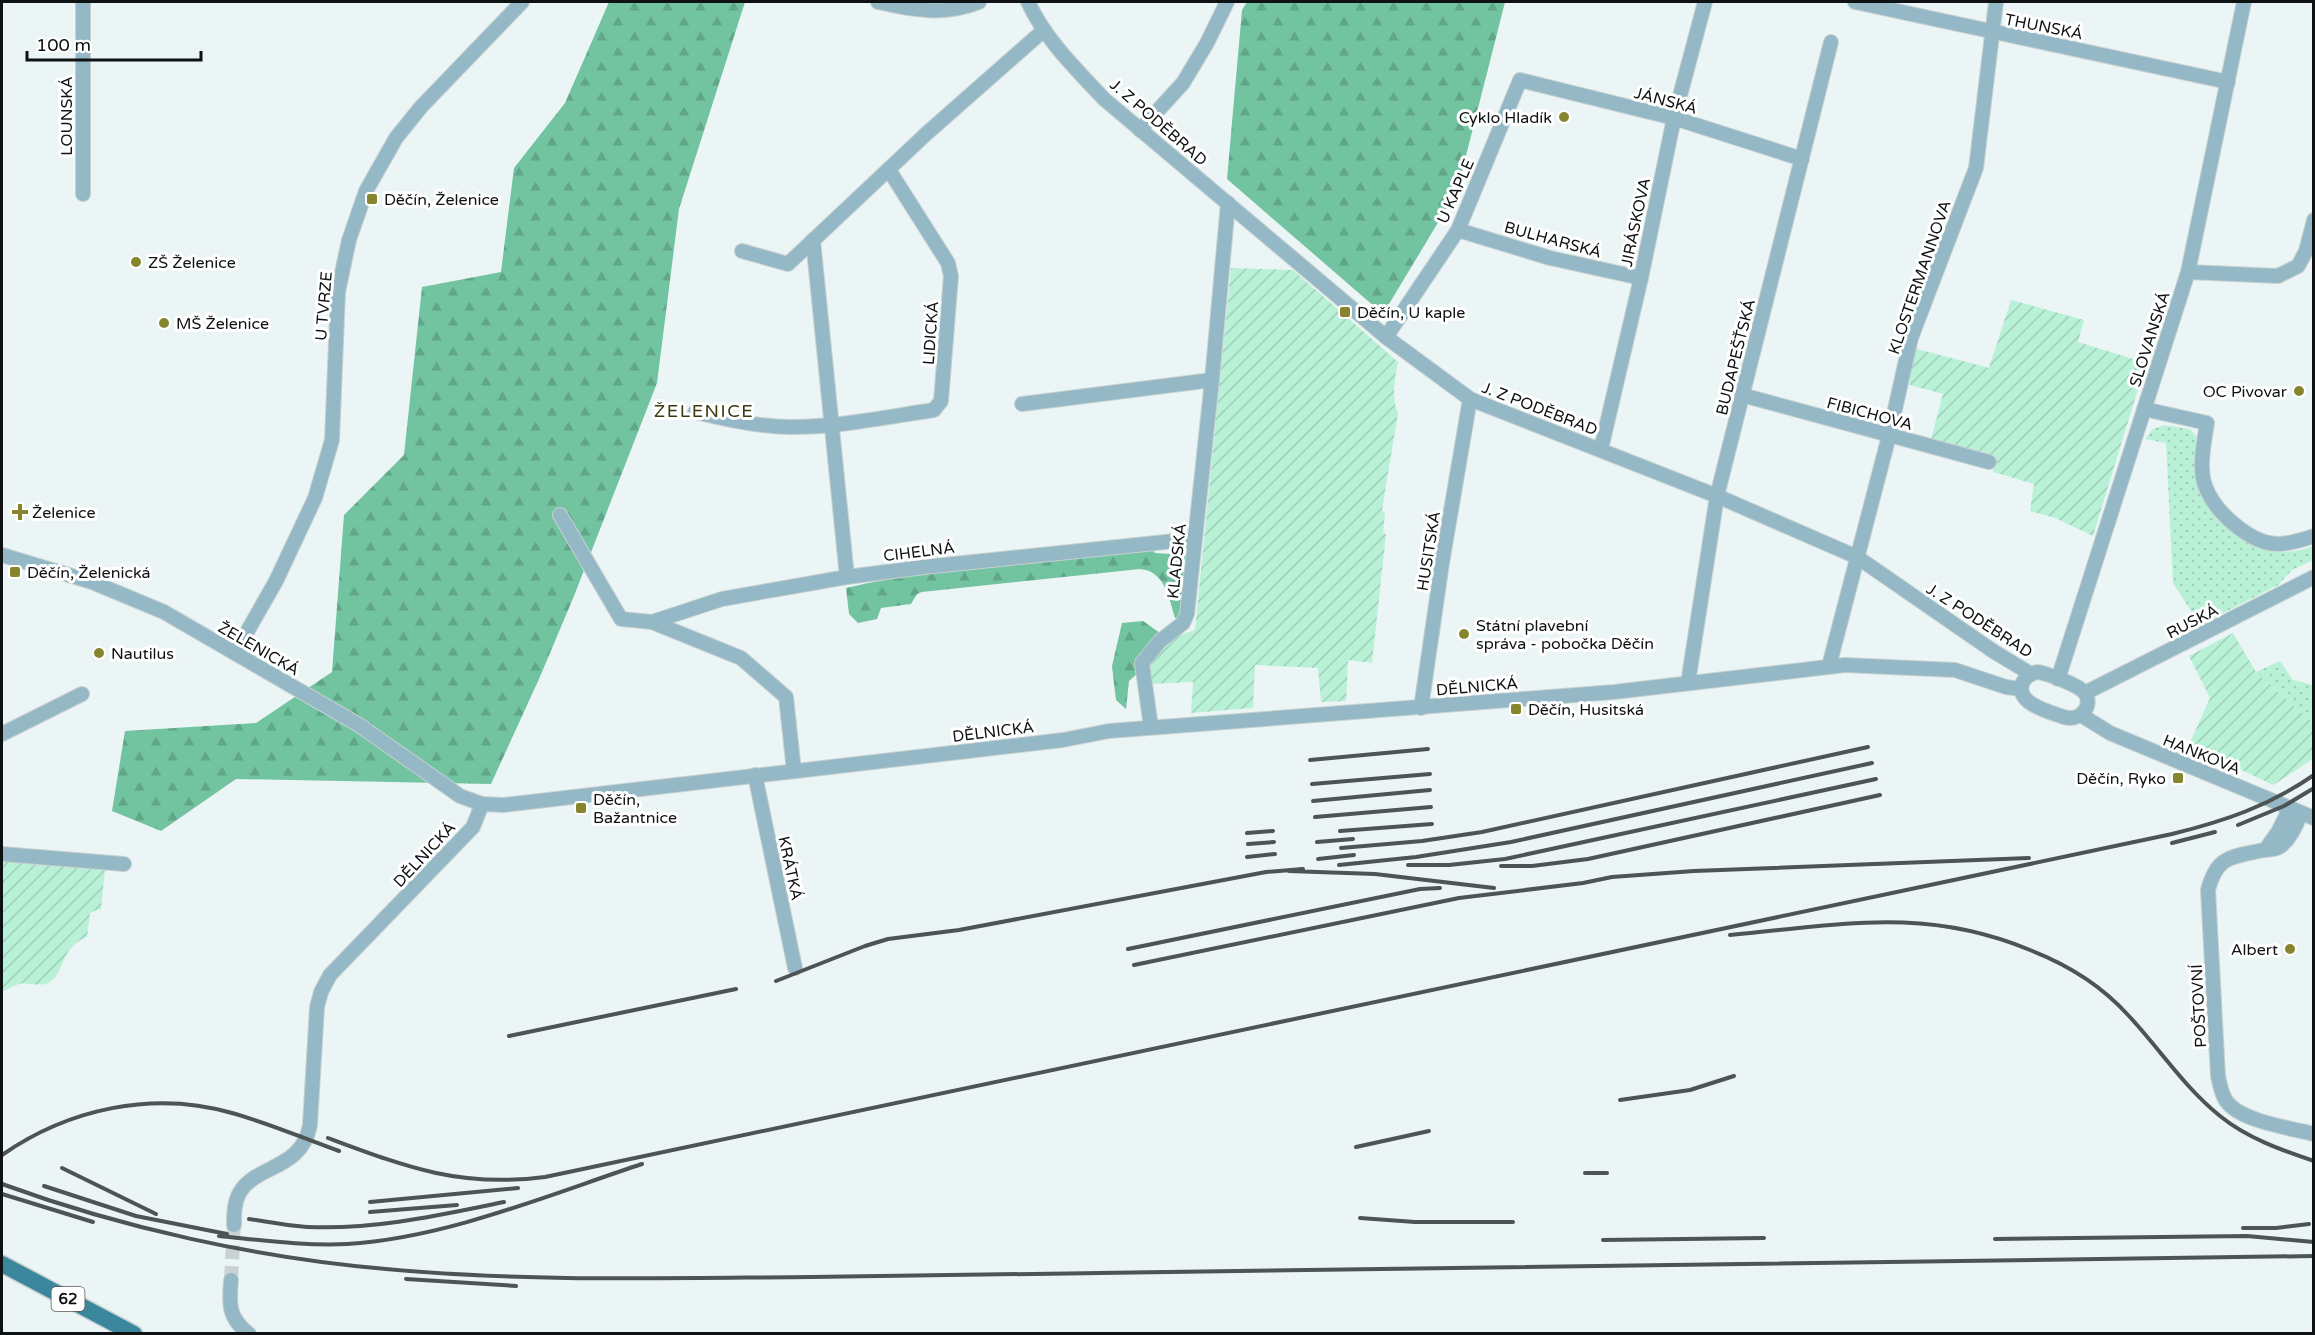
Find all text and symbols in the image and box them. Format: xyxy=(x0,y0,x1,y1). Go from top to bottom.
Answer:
street label: THUNSKÁ xyxy=(2003,10,2085,44)
scale bar xyxy=(27,24,201,62)
text: 100 m xyxy=(36,34,91,56)
street label: J. Z PODĚBRAD xyxy=(1106,75,1211,171)
street label: LOUNSKÁ xyxy=(57,76,77,156)
street label: JÁNSKÁ xyxy=(1632,83,1700,119)
place label: Cyklo Hladík xyxy=(1459,108,1552,128)
marker: Cyklo Hladík xyxy=(1557,110,1571,124)
street label: U KAPLE xyxy=(1433,156,1479,227)
street label: JIRÁSKOVA xyxy=(1617,176,1655,269)
place label: Děčín, Želenice xyxy=(384,190,499,210)
marker: Děčín, Želenice xyxy=(365,192,379,206)
street label: KLOSTERMANNOVA xyxy=(1884,198,1956,357)
street label: BULHARSKÁ xyxy=(1502,217,1604,263)
place label: ZŠ Želenice xyxy=(148,253,236,273)
marker: ZŠ Želenice xyxy=(129,255,143,269)
street label: U TVRZE xyxy=(311,271,337,342)
street label: SLOVANSKÁ xyxy=(2125,289,2175,390)
street label: BUDAPEŠŤSKÁ xyxy=(1712,297,1760,417)
street label: LIDICKÁ xyxy=(919,300,943,366)
place label: Děčín, U kaple xyxy=(1357,303,1465,323)
marker: Děčín, U kaple xyxy=(1338,305,1352,319)
place label: MŠ Želenice xyxy=(176,314,269,334)
marker: MŠ Želenice xyxy=(157,316,171,330)
street label: J. Z PODĚBRAD xyxy=(1479,378,1600,440)
place label: OC Pivovar xyxy=(2203,382,2288,402)
marker: OC Pivovar xyxy=(2292,384,2306,398)
street label: FIBICHOVA xyxy=(1825,393,1915,435)
district label: ŽELENICE xyxy=(654,400,754,422)
place label: Želenice xyxy=(32,503,96,523)
marker: Želenice xyxy=(13,505,27,519)
street label: HUSITSKÁ xyxy=(1413,510,1445,593)
street label: KLADSKÁ xyxy=(1163,522,1191,600)
street label: CIHELNÁ xyxy=(882,538,956,566)
place label: Děčín, Želenická xyxy=(27,563,150,583)
marker: Děčín, Želenická xyxy=(8,565,22,579)
street label: J. Z PODĚBRAD xyxy=(1923,579,2036,663)
street label: RUSKÁ xyxy=(2163,600,2222,643)
place label: Státní plavební správa - pobočka Děčín xyxy=(1476,616,1654,654)
street label: ŽELENICKÁ xyxy=(214,618,303,680)
marker: Státní plavební správa - pobočka Děčín xyxy=(1457,627,1471,641)
place label: Nautilus xyxy=(111,644,174,664)
marker: Nautilus xyxy=(92,646,106,660)
street label: DĚLNICKÁ xyxy=(1435,673,1519,701)
place label: Děčín, Husitská xyxy=(1528,700,1644,720)
marker: Děčín, Husitská xyxy=(1509,702,1523,716)
street label: DĚLNICKÁ xyxy=(951,717,1035,747)
street label: HANKOVA xyxy=(2160,730,2244,780)
place label: Děčín, Ryko xyxy=(2076,769,2166,789)
marker: Děčín, Ryko xyxy=(2171,771,2185,785)
place label: Děčín, Bažantnice xyxy=(593,790,677,828)
marker: Děčín, Bažantnice xyxy=(574,801,588,815)
street label: DĚLNICKÁ xyxy=(389,818,460,892)
street label: KRÁTKÁ xyxy=(773,834,807,902)
place label: Albert xyxy=(2231,940,2278,960)
marker: Albert xyxy=(2283,942,2297,956)
street label: POŠTOVNÍ xyxy=(2187,964,2211,1048)
road number: 62 xyxy=(52,1287,84,1311)

